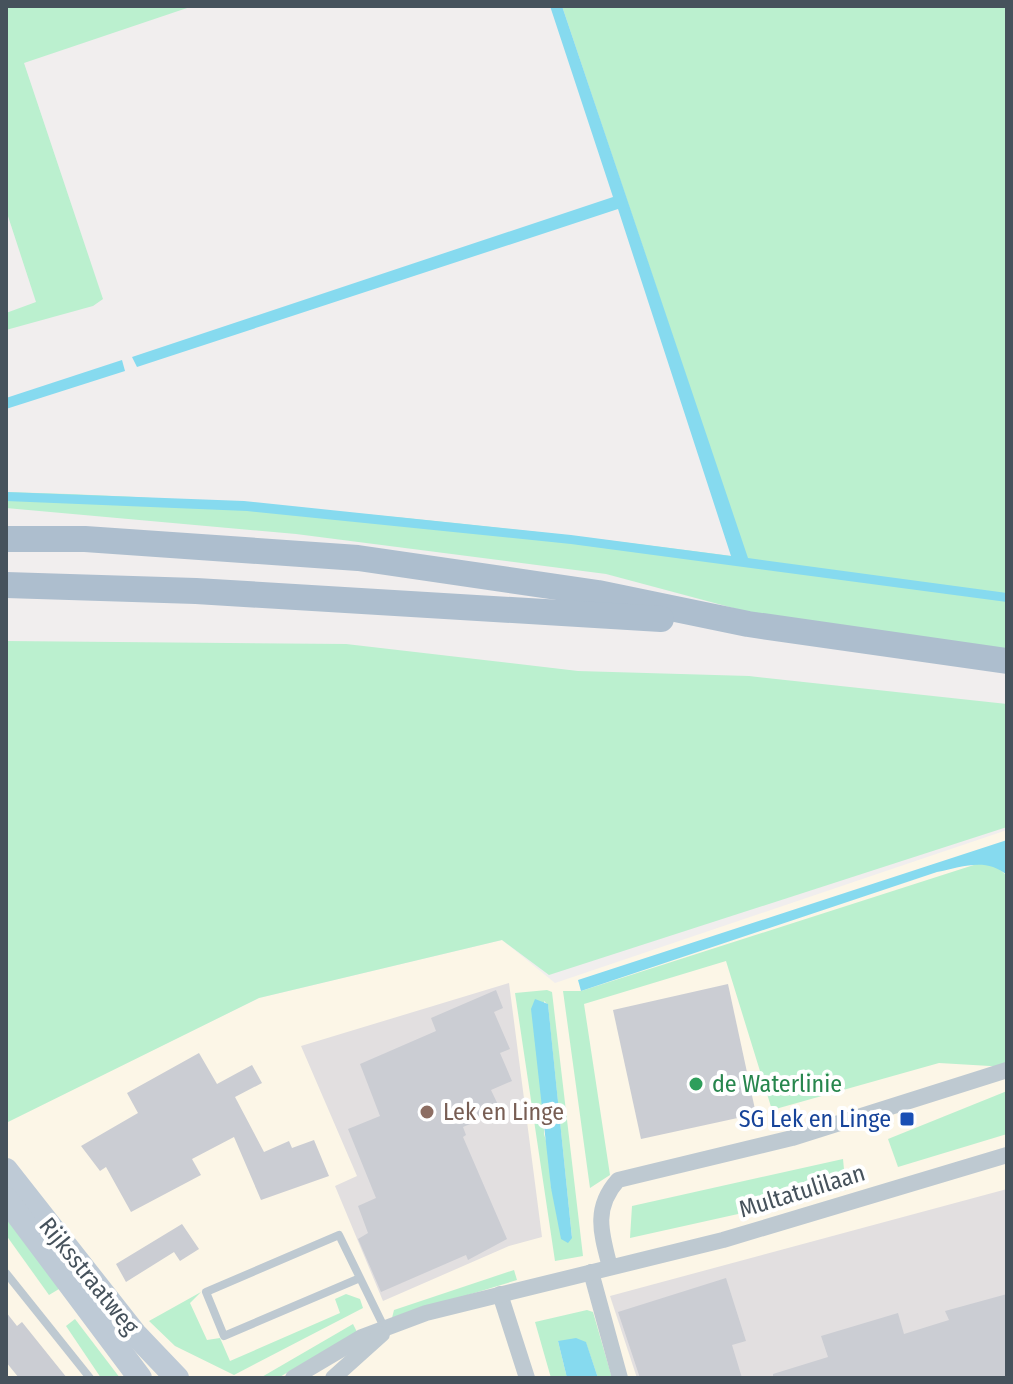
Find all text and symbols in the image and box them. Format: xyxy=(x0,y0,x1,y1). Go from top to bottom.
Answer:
place label: de Waterlinie xyxy=(712,1070,842,1098)
marker: de Waterlinie xyxy=(687,1075,705,1093)
place label: Lek en Linge xyxy=(443,1098,564,1126)
marker: Lek en Linge xyxy=(418,1103,436,1121)
place label: SG Lek en Linge xyxy=(739,1105,891,1133)
marker: SG Lek en Linge xyxy=(898,1110,916,1128)
street label: Multatulilaan xyxy=(736,1159,868,1223)
street label: Rijksstraatweg xyxy=(33,1212,145,1341)

